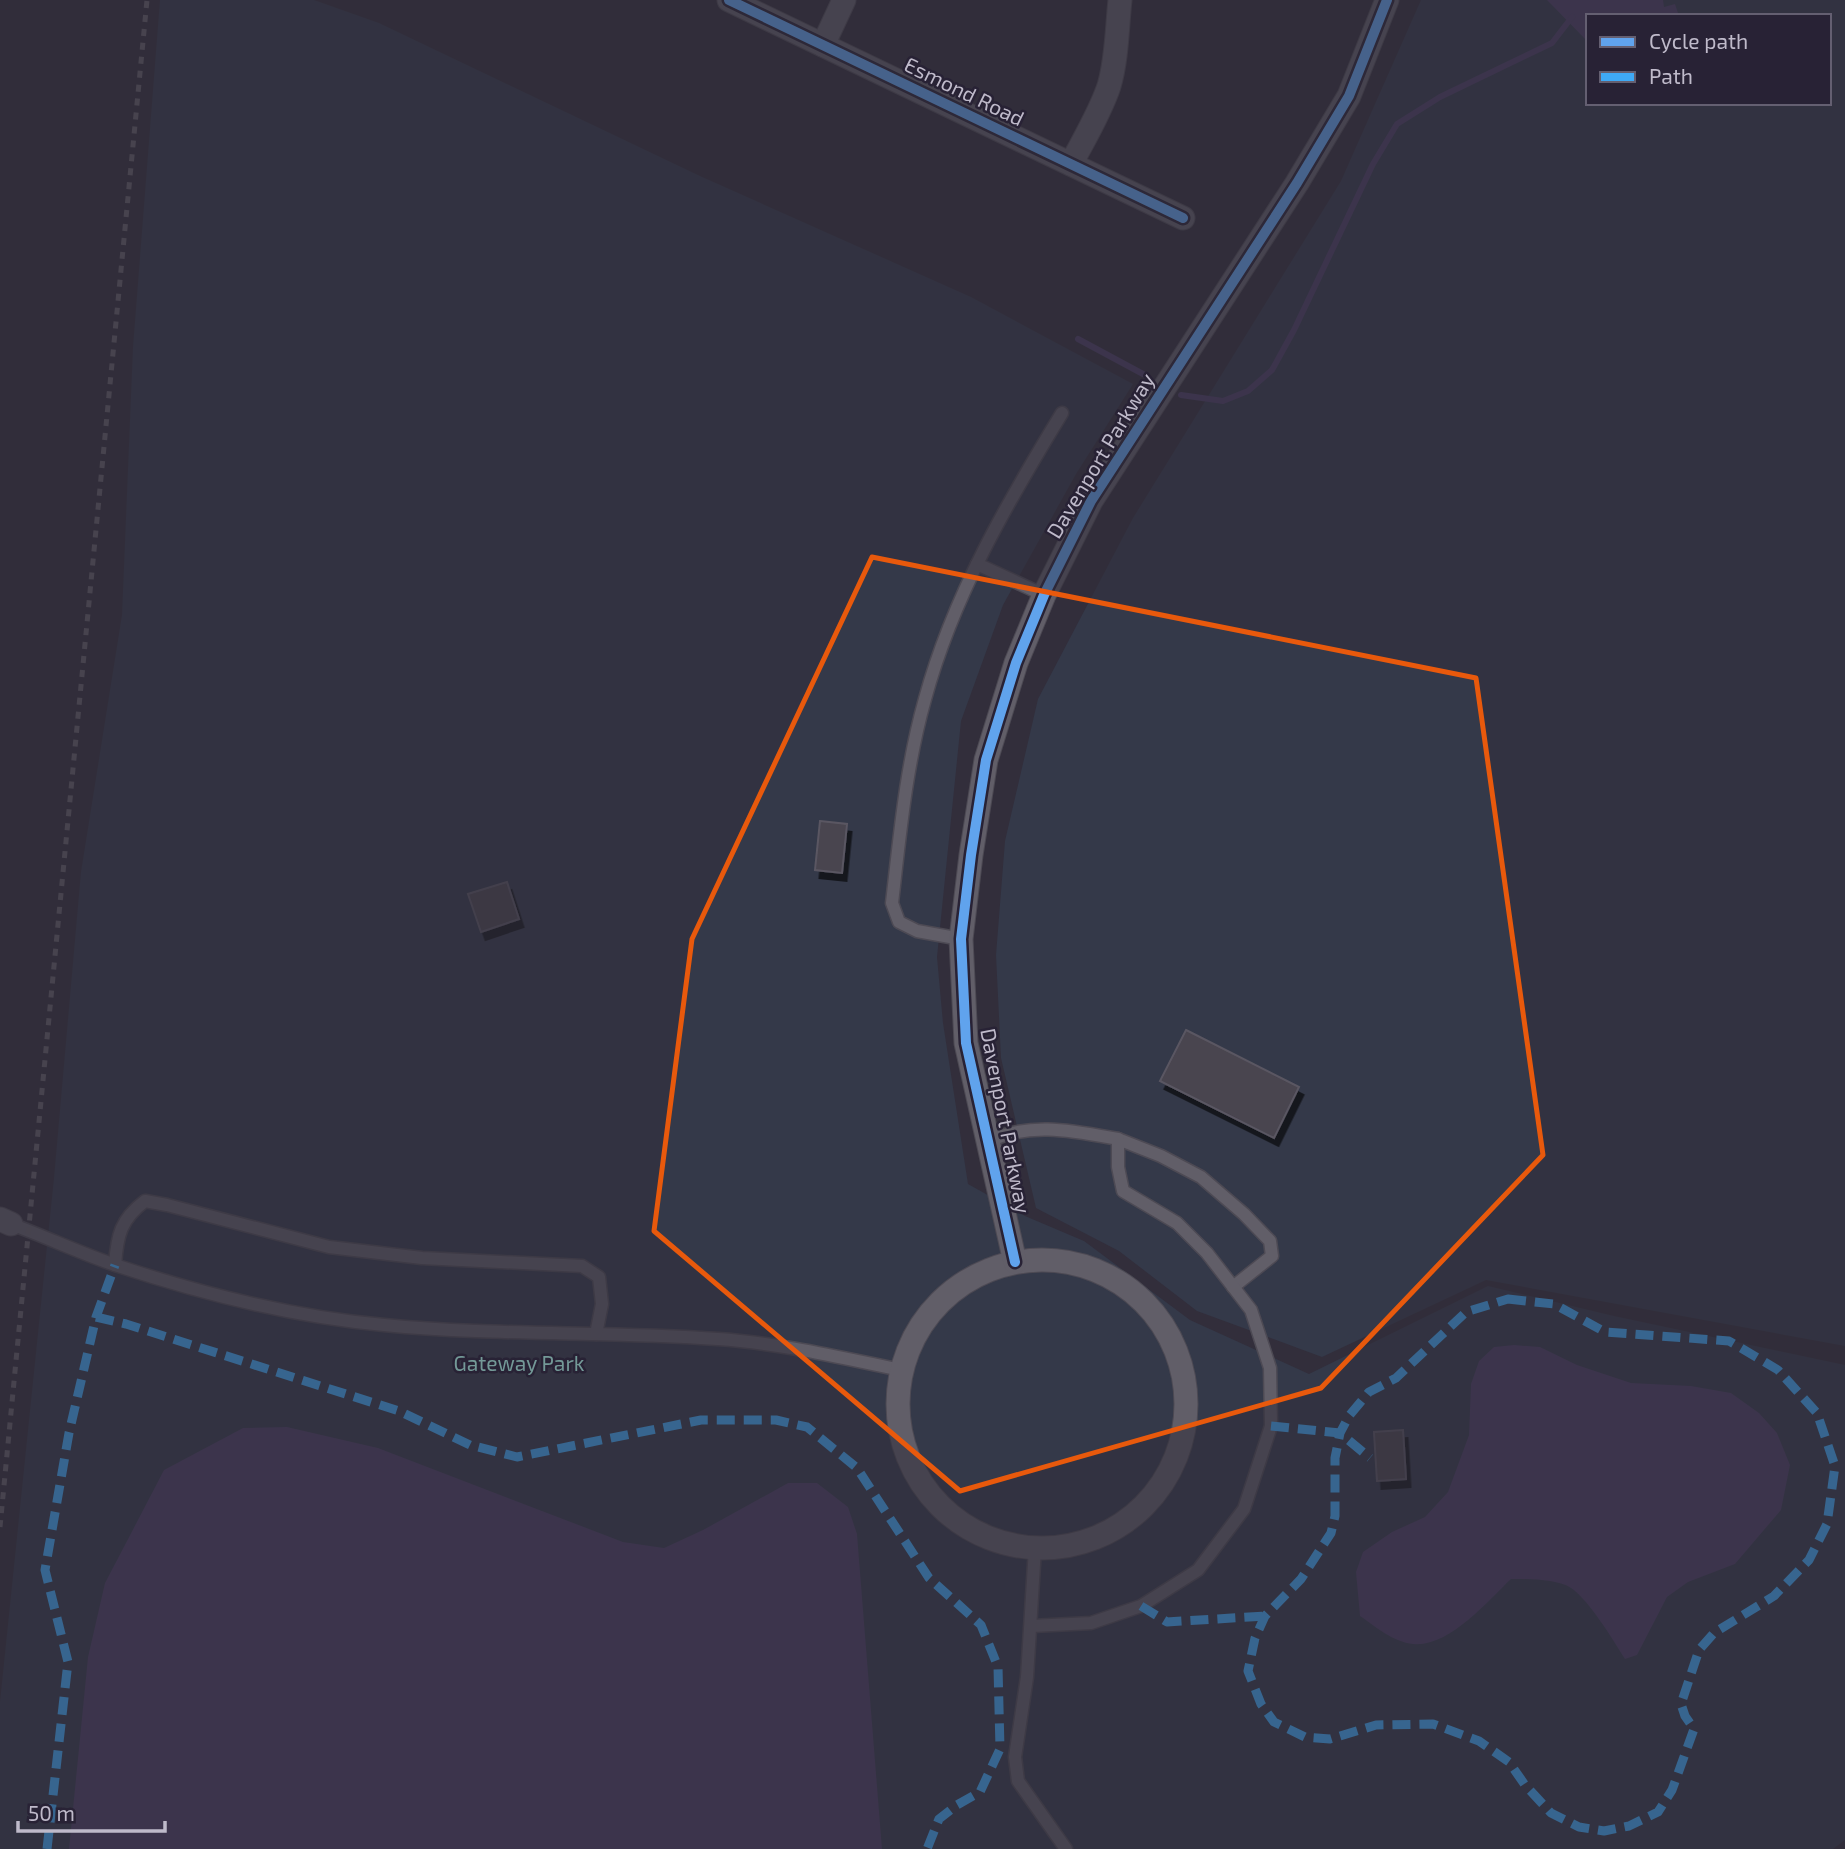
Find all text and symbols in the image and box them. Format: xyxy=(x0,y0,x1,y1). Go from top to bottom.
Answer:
legend xyxy=(1586,14,1831,105)
text: Cycle path xyxy=(1649,28,1748,53)
street label: Esmond Road xyxy=(901,51,1029,130)
text: Path xyxy=(1649,63,1693,88)
street label: Davenport Parkway xyxy=(1041,368,1159,542)
street label: Davenport Parkway xyxy=(976,1026,1037,1215)
park label: Gateway Park xyxy=(453,1350,585,1375)
scale bar xyxy=(18,1790,164,1834)
text: 50 m xyxy=(28,1800,75,1825)

